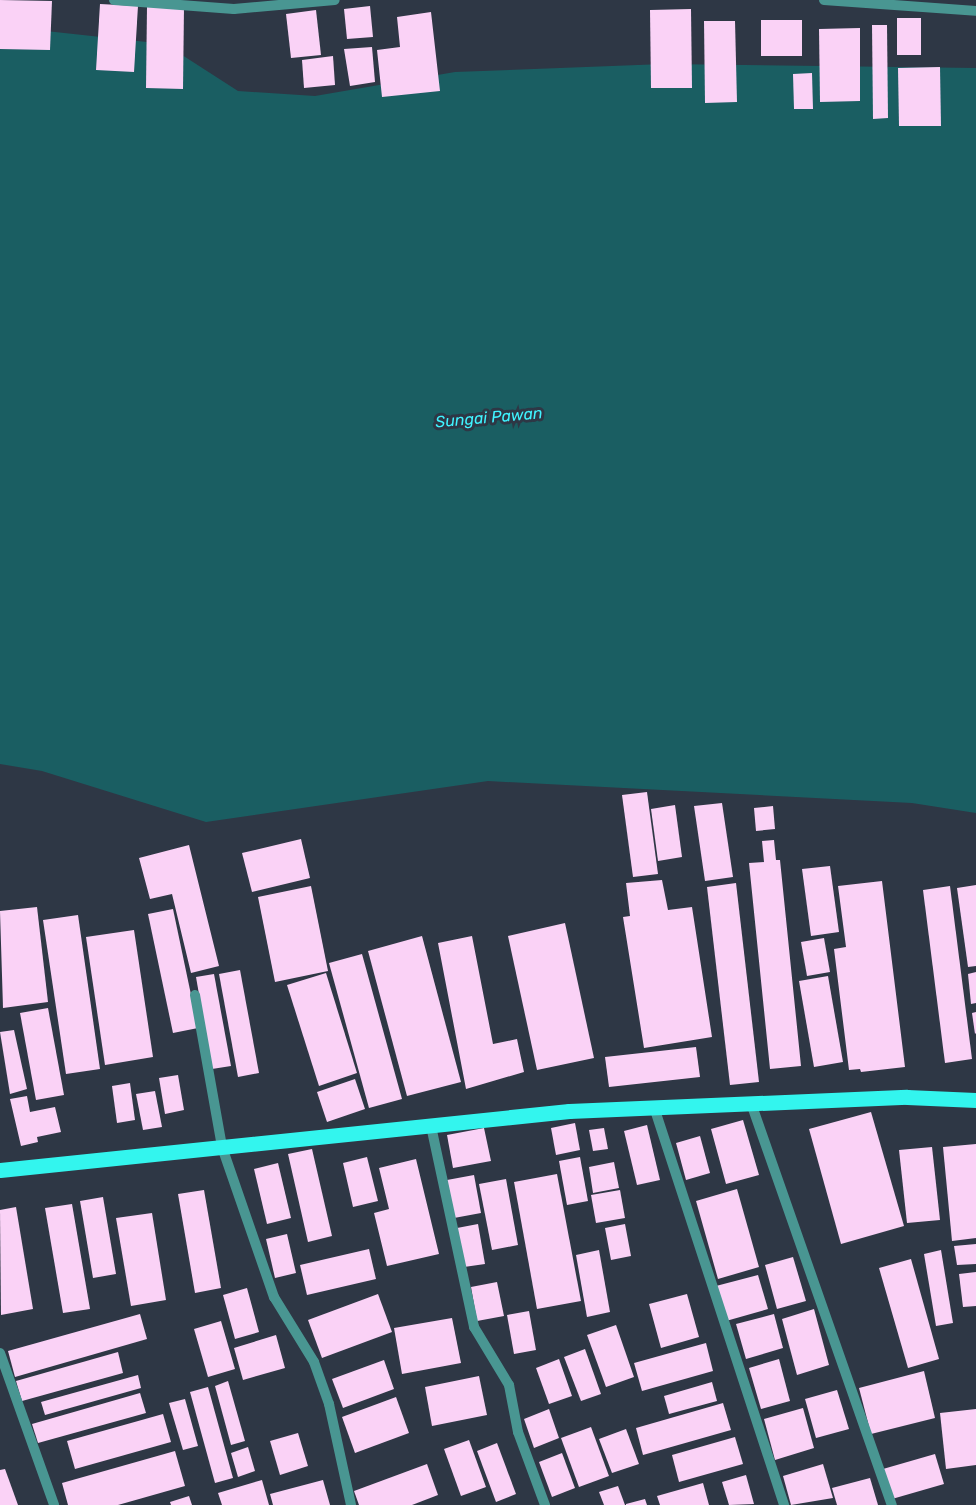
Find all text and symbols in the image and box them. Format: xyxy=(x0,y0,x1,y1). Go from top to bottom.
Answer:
water label: Sungai Pawan xyxy=(435,404,543,432)

